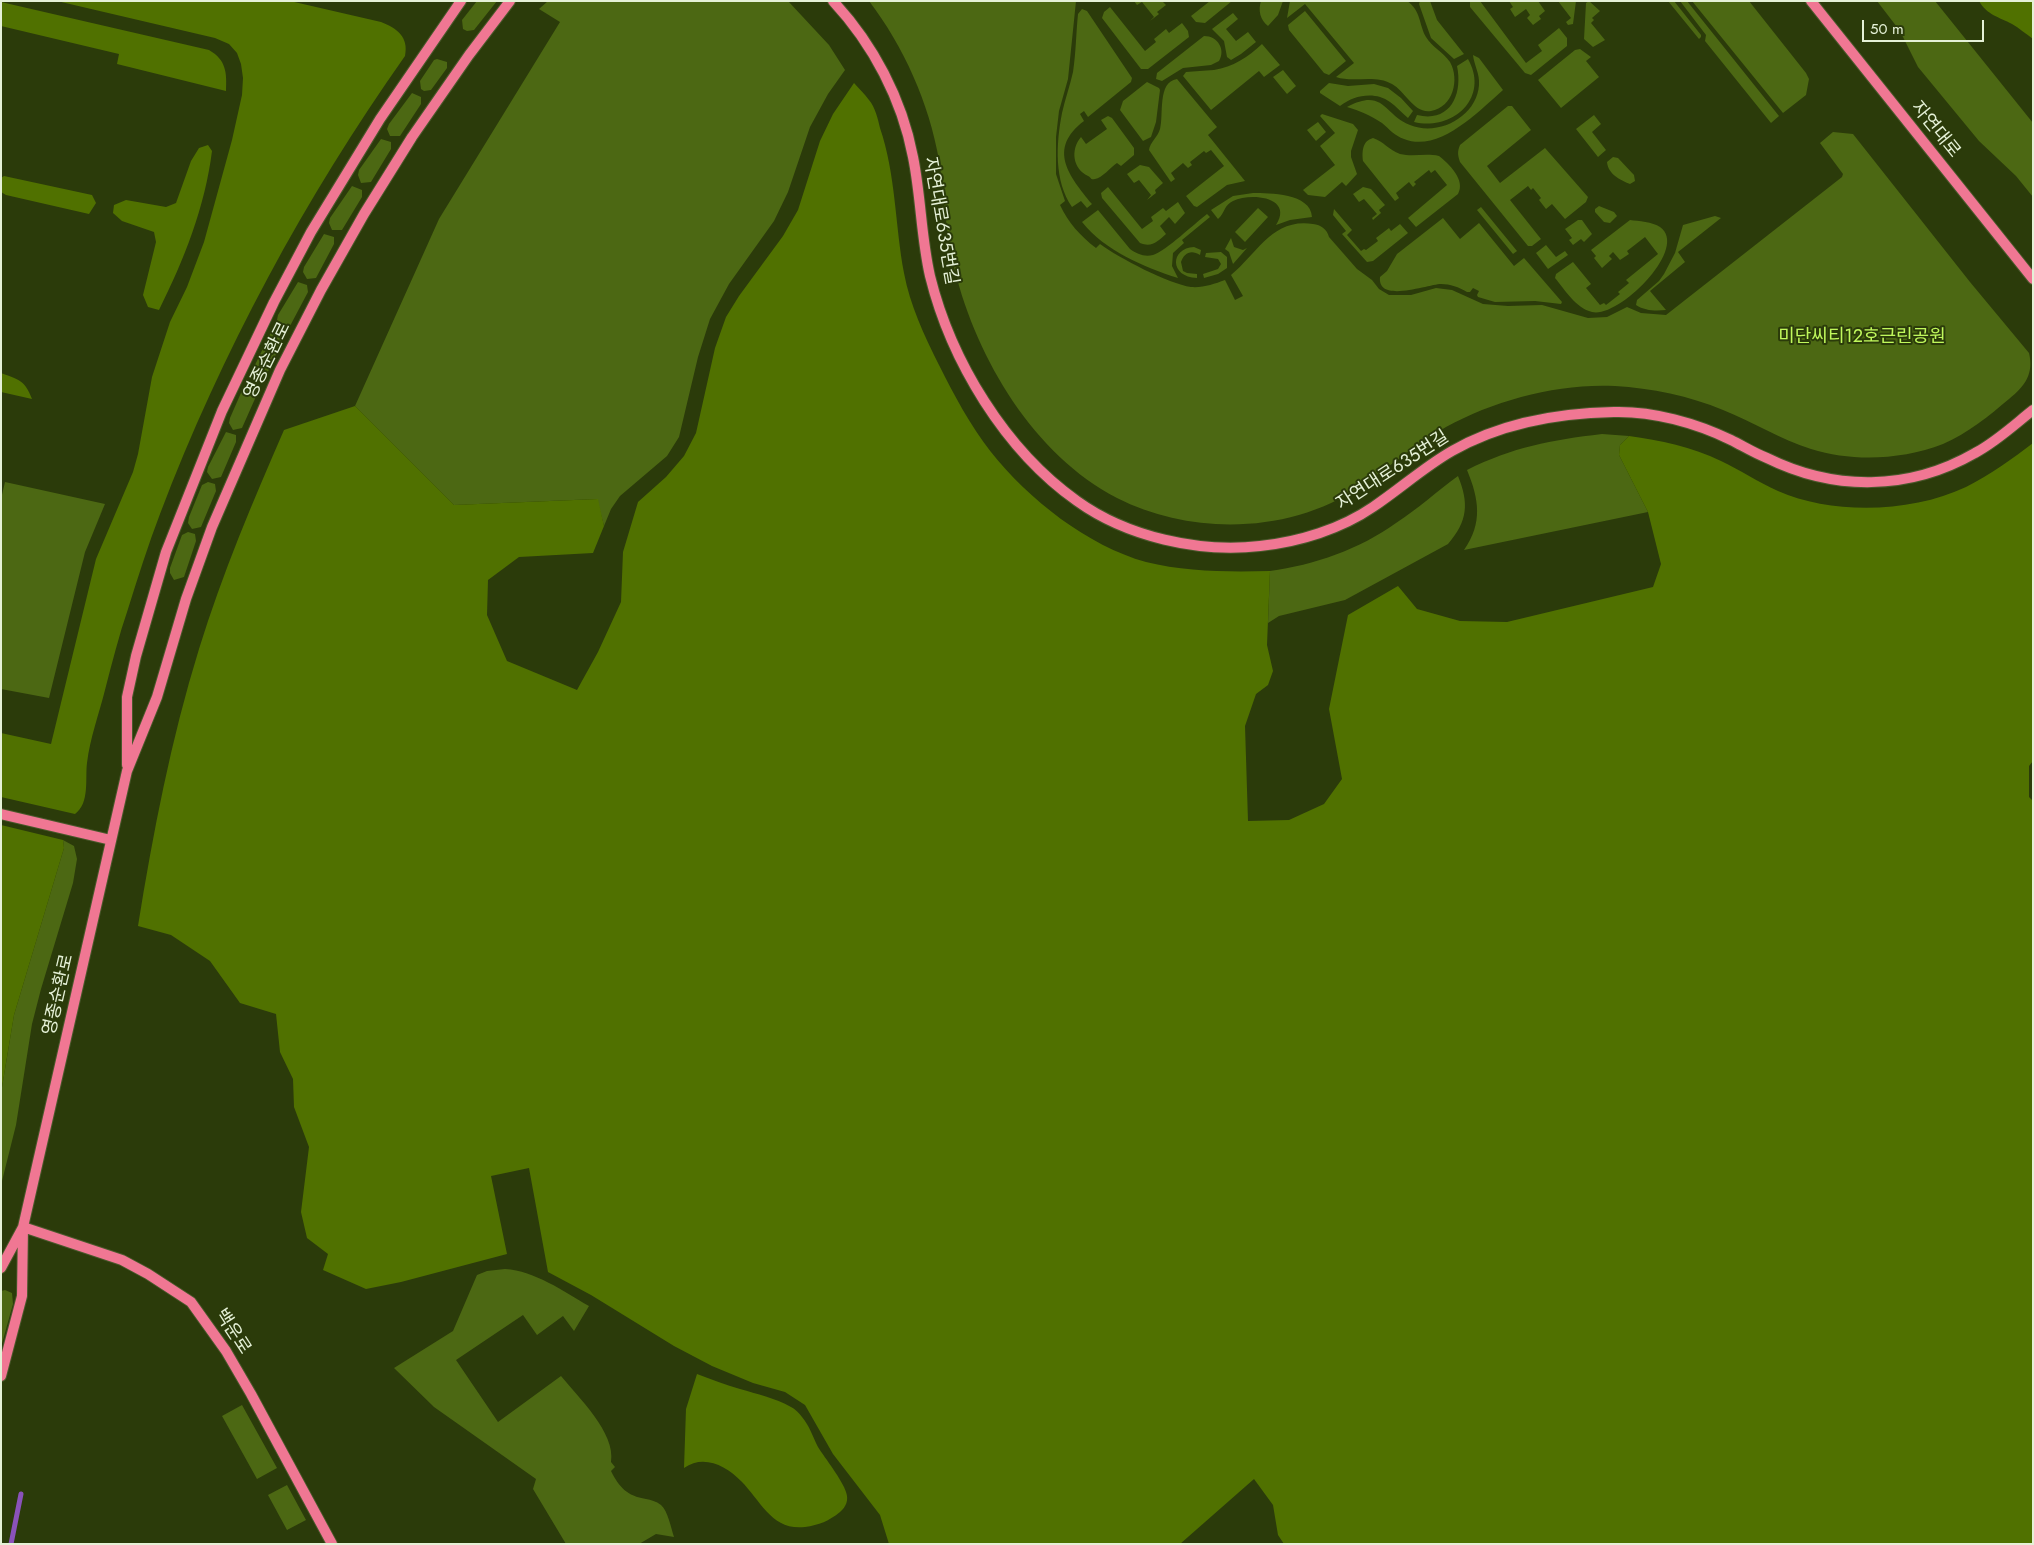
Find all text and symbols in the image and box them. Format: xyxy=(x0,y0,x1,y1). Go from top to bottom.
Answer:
scale bar xyxy=(1864,10,1986,42)
text: 50 m xyxy=(1870,18,1904,40)
street label: 자연대로 xyxy=(1906,97,1964,163)
street label: 자연대로635번길 xyxy=(918,155,962,287)
street label: 영종순환로 xyxy=(240,319,296,403)
park label: 미단씨티12호근린공원 xyxy=(1778,327,1946,349)
street label: 자연대로635번길 xyxy=(1333,427,1453,515)
street label: 영종순환로 xyxy=(39,952,79,1038)
street label: 백운로 xyxy=(209,1305,255,1359)

